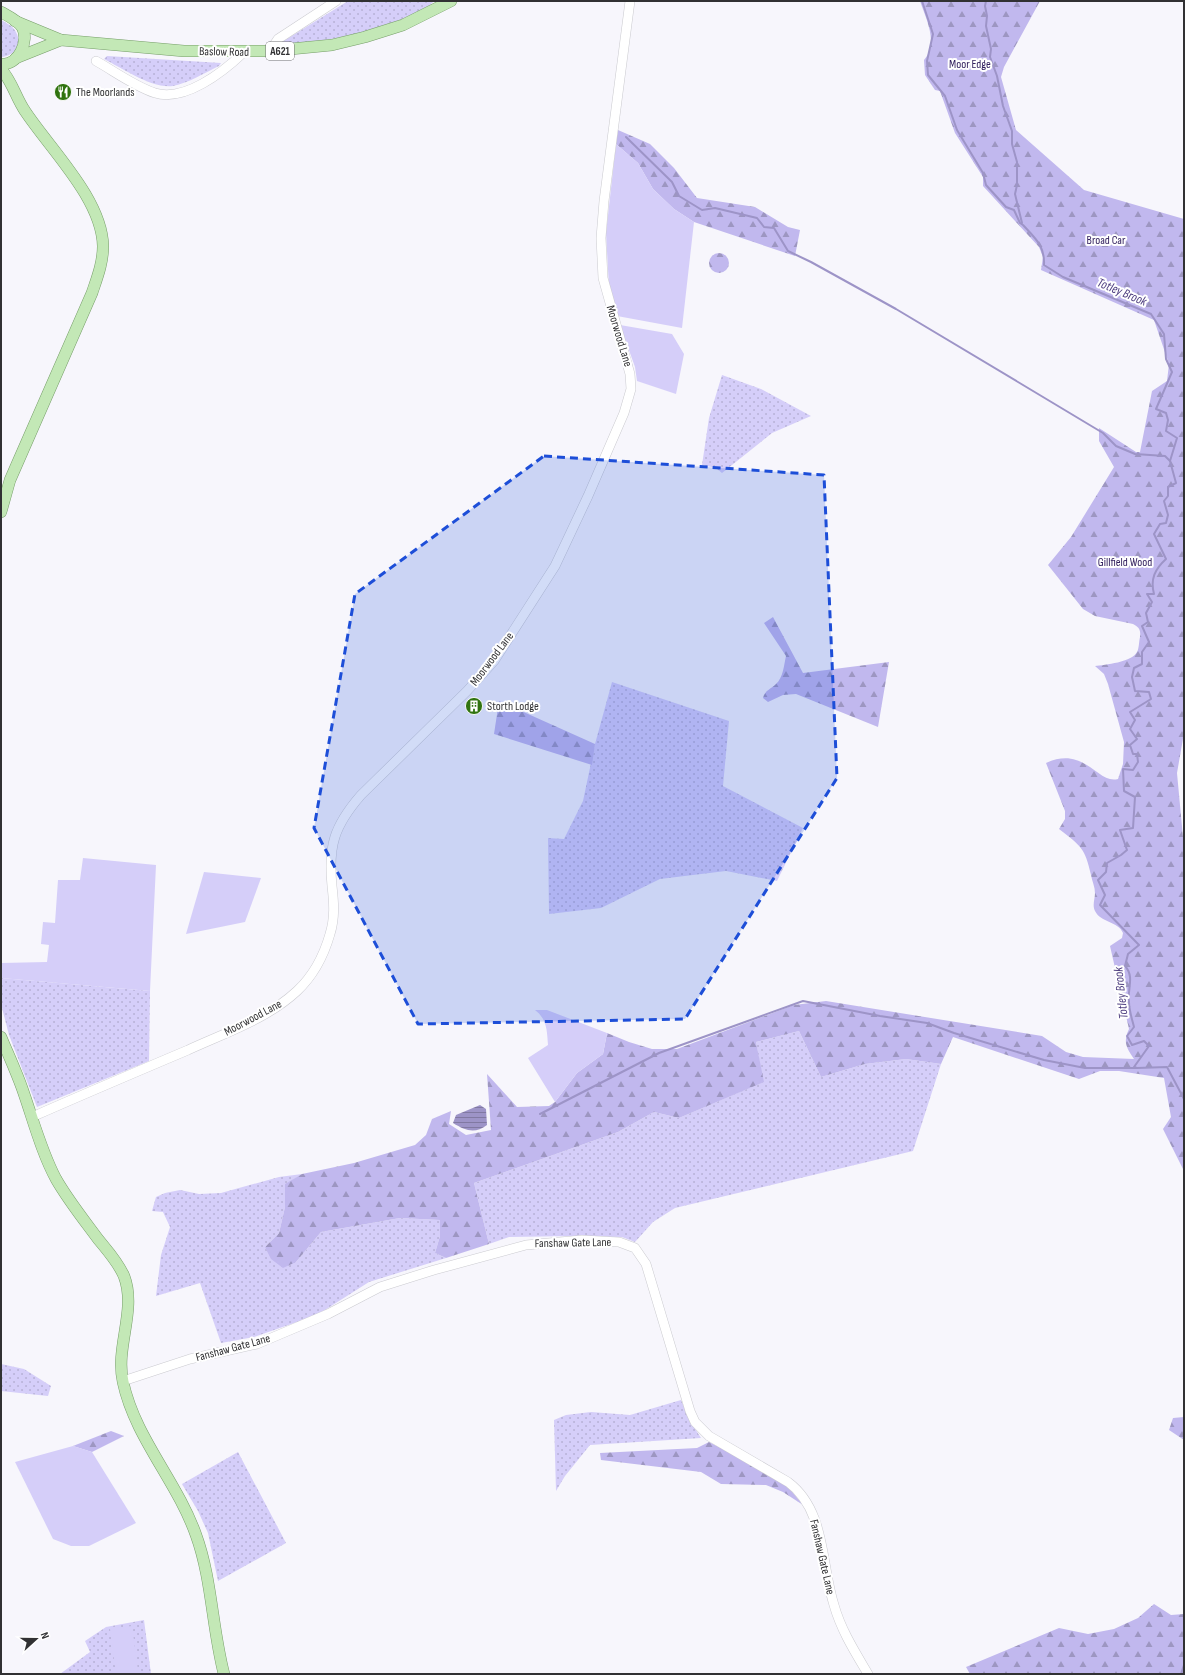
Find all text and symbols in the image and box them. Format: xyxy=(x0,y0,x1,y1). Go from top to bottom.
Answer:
road number: A621 xyxy=(266,42,294,60)
street label: Baslow Road xyxy=(199,44,249,60)
park label: Moor Edge xyxy=(949,57,991,72)
restaurant icon: The Moorlands xyxy=(53,82,73,102)
place label: The Moorlands xyxy=(76,85,134,100)
park label: Broad Car xyxy=(1087,233,1126,248)
water label: Totley Brook xyxy=(1095,274,1150,310)
street label: Moorwood Lane xyxy=(603,304,635,369)
park label: Gillfield Wood xyxy=(1098,555,1152,570)
street label: Moorwood Lane xyxy=(467,629,517,689)
building icon: Storth Lodge xyxy=(464,696,484,716)
place label: Storth Lodge xyxy=(487,699,539,714)
water label: Totley Brook xyxy=(1110,965,1132,1020)
street label: Moorwood Lane xyxy=(222,996,285,1039)
street label: Fanshaw Gate Lane xyxy=(535,1235,612,1251)
street label: Fanshaw Gate Lane xyxy=(194,1331,272,1365)
street label: Fanshaw Gate Lane xyxy=(806,1518,838,1596)
north arrow xyxy=(16,1619,56,1659)
text: N xyxy=(38,1631,52,1641)

